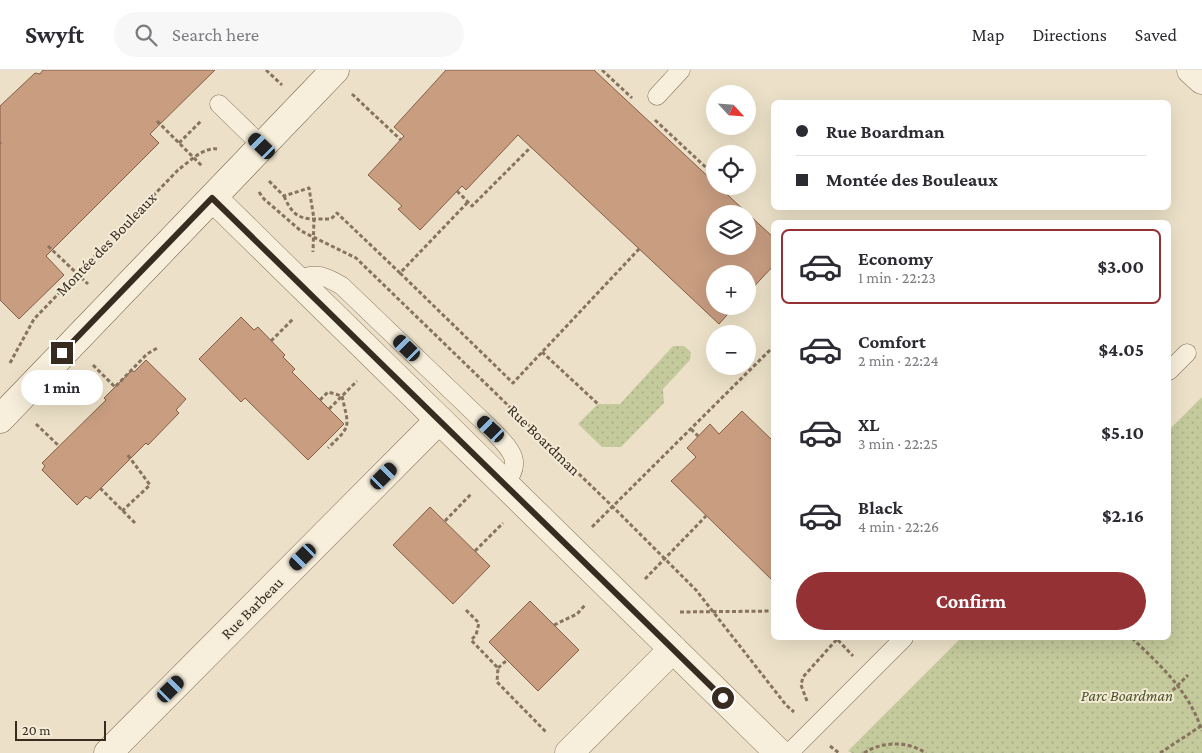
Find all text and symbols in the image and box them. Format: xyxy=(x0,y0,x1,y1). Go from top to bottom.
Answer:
search box xyxy=(114,12,464,57)
text: Swyft xyxy=(25,21,84,48)
icon: search xyxy=(132,21,160,49)
text: Search here xyxy=(172,24,259,45)
text: Map xyxy=(972,25,1004,45)
text: Directions xyxy=(1032,25,1107,45)
text: Saved xyxy=(1135,25,1177,45)
north arrow xyxy=(706,85,756,135)
map controls xyxy=(706,85,756,375)
text: Rue Boardman xyxy=(826,121,945,142)
car xyxy=(245,130,278,162)
button: locate xyxy=(706,145,756,195)
text: Montée des Bouleaux xyxy=(826,169,998,190)
street label: Montée des Bouleaux xyxy=(52,189,160,299)
button: layers xyxy=(706,205,756,255)
icon: car xyxy=(798,244,843,289)
text: Economy xyxy=(858,248,933,269)
text: $3.00 xyxy=(1097,256,1144,277)
button: + xyxy=(706,265,756,315)
text: 1 min · 22:23 xyxy=(858,269,936,286)
button: − xyxy=(706,325,756,375)
icon: car xyxy=(798,327,843,372)
text: Comfort xyxy=(858,331,926,352)
car xyxy=(390,332,423,364)
text: $4.05 xyxy=(1099,339,1144,360)
route end xyxy=(51,342,73,364)
text: 2 min · 22:24 xyxy=(858,352,939,369)
callout: 1 min xyxy=(21,370,103,406)
text: 1 min xyxy=(44,379,80,396)
street label: Rue Boardman xyxy=(504,401,584,479)
icon: car xyxy=(798,410,843,455)
car xyxy=(474,413,507,445)
text: XL xyxy=(858,414,880,435)
text: $5.10 xyxy=(1101,422,1144,443)
text: 3 min · 22:25 xyxy=(858,435,938,452)
car xyxy=(368,460,399,492)
icon: car xyxy=(798,493,843,538)
text: Black xyxy=(858,497,903,518)
text: $2.16 xyxy=(1102,505,1144,526)
text: 4 min · 22:26 xyxy=(858,518,939,535)
car xyxy=(287,541,318,573)
button: Confirm xyxy=(796,572,1146,630)
street label: Rue Barbeau xyxy=(218,573,287,642)
car xyxy=(155,673,186,705)
route start xyxy=(712,687,734,709)
park label: Parc Boardman xyxy=(1081,687,1173,704)
scale bar xyxy=(15,718,106,741)
text: 20 m xyxy=(22,722,50,738)

